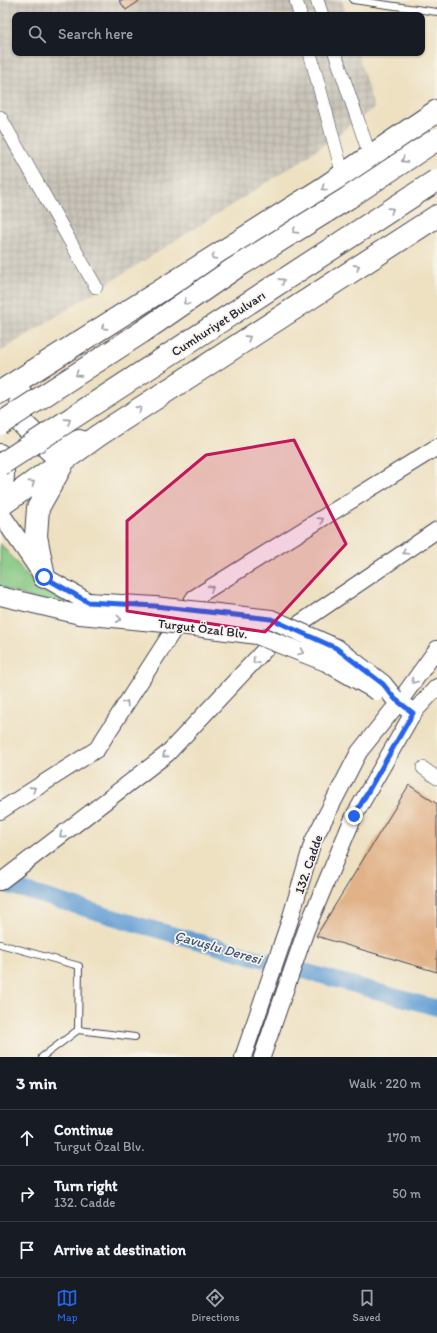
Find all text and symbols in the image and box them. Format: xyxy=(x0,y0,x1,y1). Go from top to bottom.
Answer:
search box xyxy=(12,12,425,56)
icon: search xyxy=(26,23,48,45)
text: Search here xyxy=(58,25,133,43)
one-way arrow xyxy=(401,156,408,163)
one-way arrow xyxy=(321,183,328,191)
one-way arrow xyxy=(387,207,394,215)
one-way arrow xyxy=(292,226,299,234)
one-way arrow xyxy=(211,253,218,260)
one-way arrow xyxy=(353,265,360,272)
one-way arrow xyxy=(278,278,285,286)
street label: Cumhuriyet Bulvarı xyxy=(169,287,268,359)
one-way arrow xyxy=(183,297,190,305)
one-way arrow xyxy=(101,322,108,329)
one-way arrow xyxy=(244,335,251,343)
one-way arrow xyxy=(75,369,82,376)
one-way arrow xyxy=(134,407,141,414)
one-way arrow xyxy=(64,418,71,426)
one-way arrow xyxy=(27,481,34,488)
one-way arrow xyxy=(317,517,324,525)
one-way arrow xyxy=(402,547,409,555)
route start xyxy=(35,568,53,586)
one-way arrow xyxy=(207,586,214,593)
one-way arrow xyxy=(116,614,122,623)
street label: Turgut Özal Blv. xyxy=(157,616,249,641)
one-way arrow xyxy=(297,648,304,656)
one-way arrow xyxy=(252,656,259,664)
one-way arrow xyxy=(411,677,419,684)
one-way arrow xyxy=(121,700,129,707)
one-way arrow xyxy=(162,751,170,758)
one-way arrow xyxy=(29,787,36,794)
route end xyxy=(345,807,363,825)
one-way arrow xyxy=(60,830,67,837)
street label: 132. Cadde xyxy=(291,833,326,896)
water label: Çavuşlu Deresi xyxy=(173,927,265,968)
text: 3 min xyxy=(16,1073,57,1093)
text: Walk · 220 m xyxy=(349,1076,421,1091)
text: Continue xyxy=(54,1121,113,1139)
icon: ahead xyxy=(16,1127,38,1149)
text: 170 m xyxy=(387,1130,421,1145)
text: Turgut Özal Blv. xyxy=(54,1139,144,1154)
text: Turn right xyxy=(54,1177,118,1195)
icon: right xyxy=(16,1183,38,1205)
text: 50 m xyxy=(392,1186,421,1201)
text: 132. Cadde xyxy=(54,1195,116,1210)
icon: arrive xyxy=(16,1239,38,1261)
text: Arrive at destination xyxy=(54,1241,186,1259)
tab: Map xyxy=(56,1287,78,1324)
tab: Directions xyxy=(191,1287,240,1324)
tab: Saved xyxy=(352,1287,381,1324)

